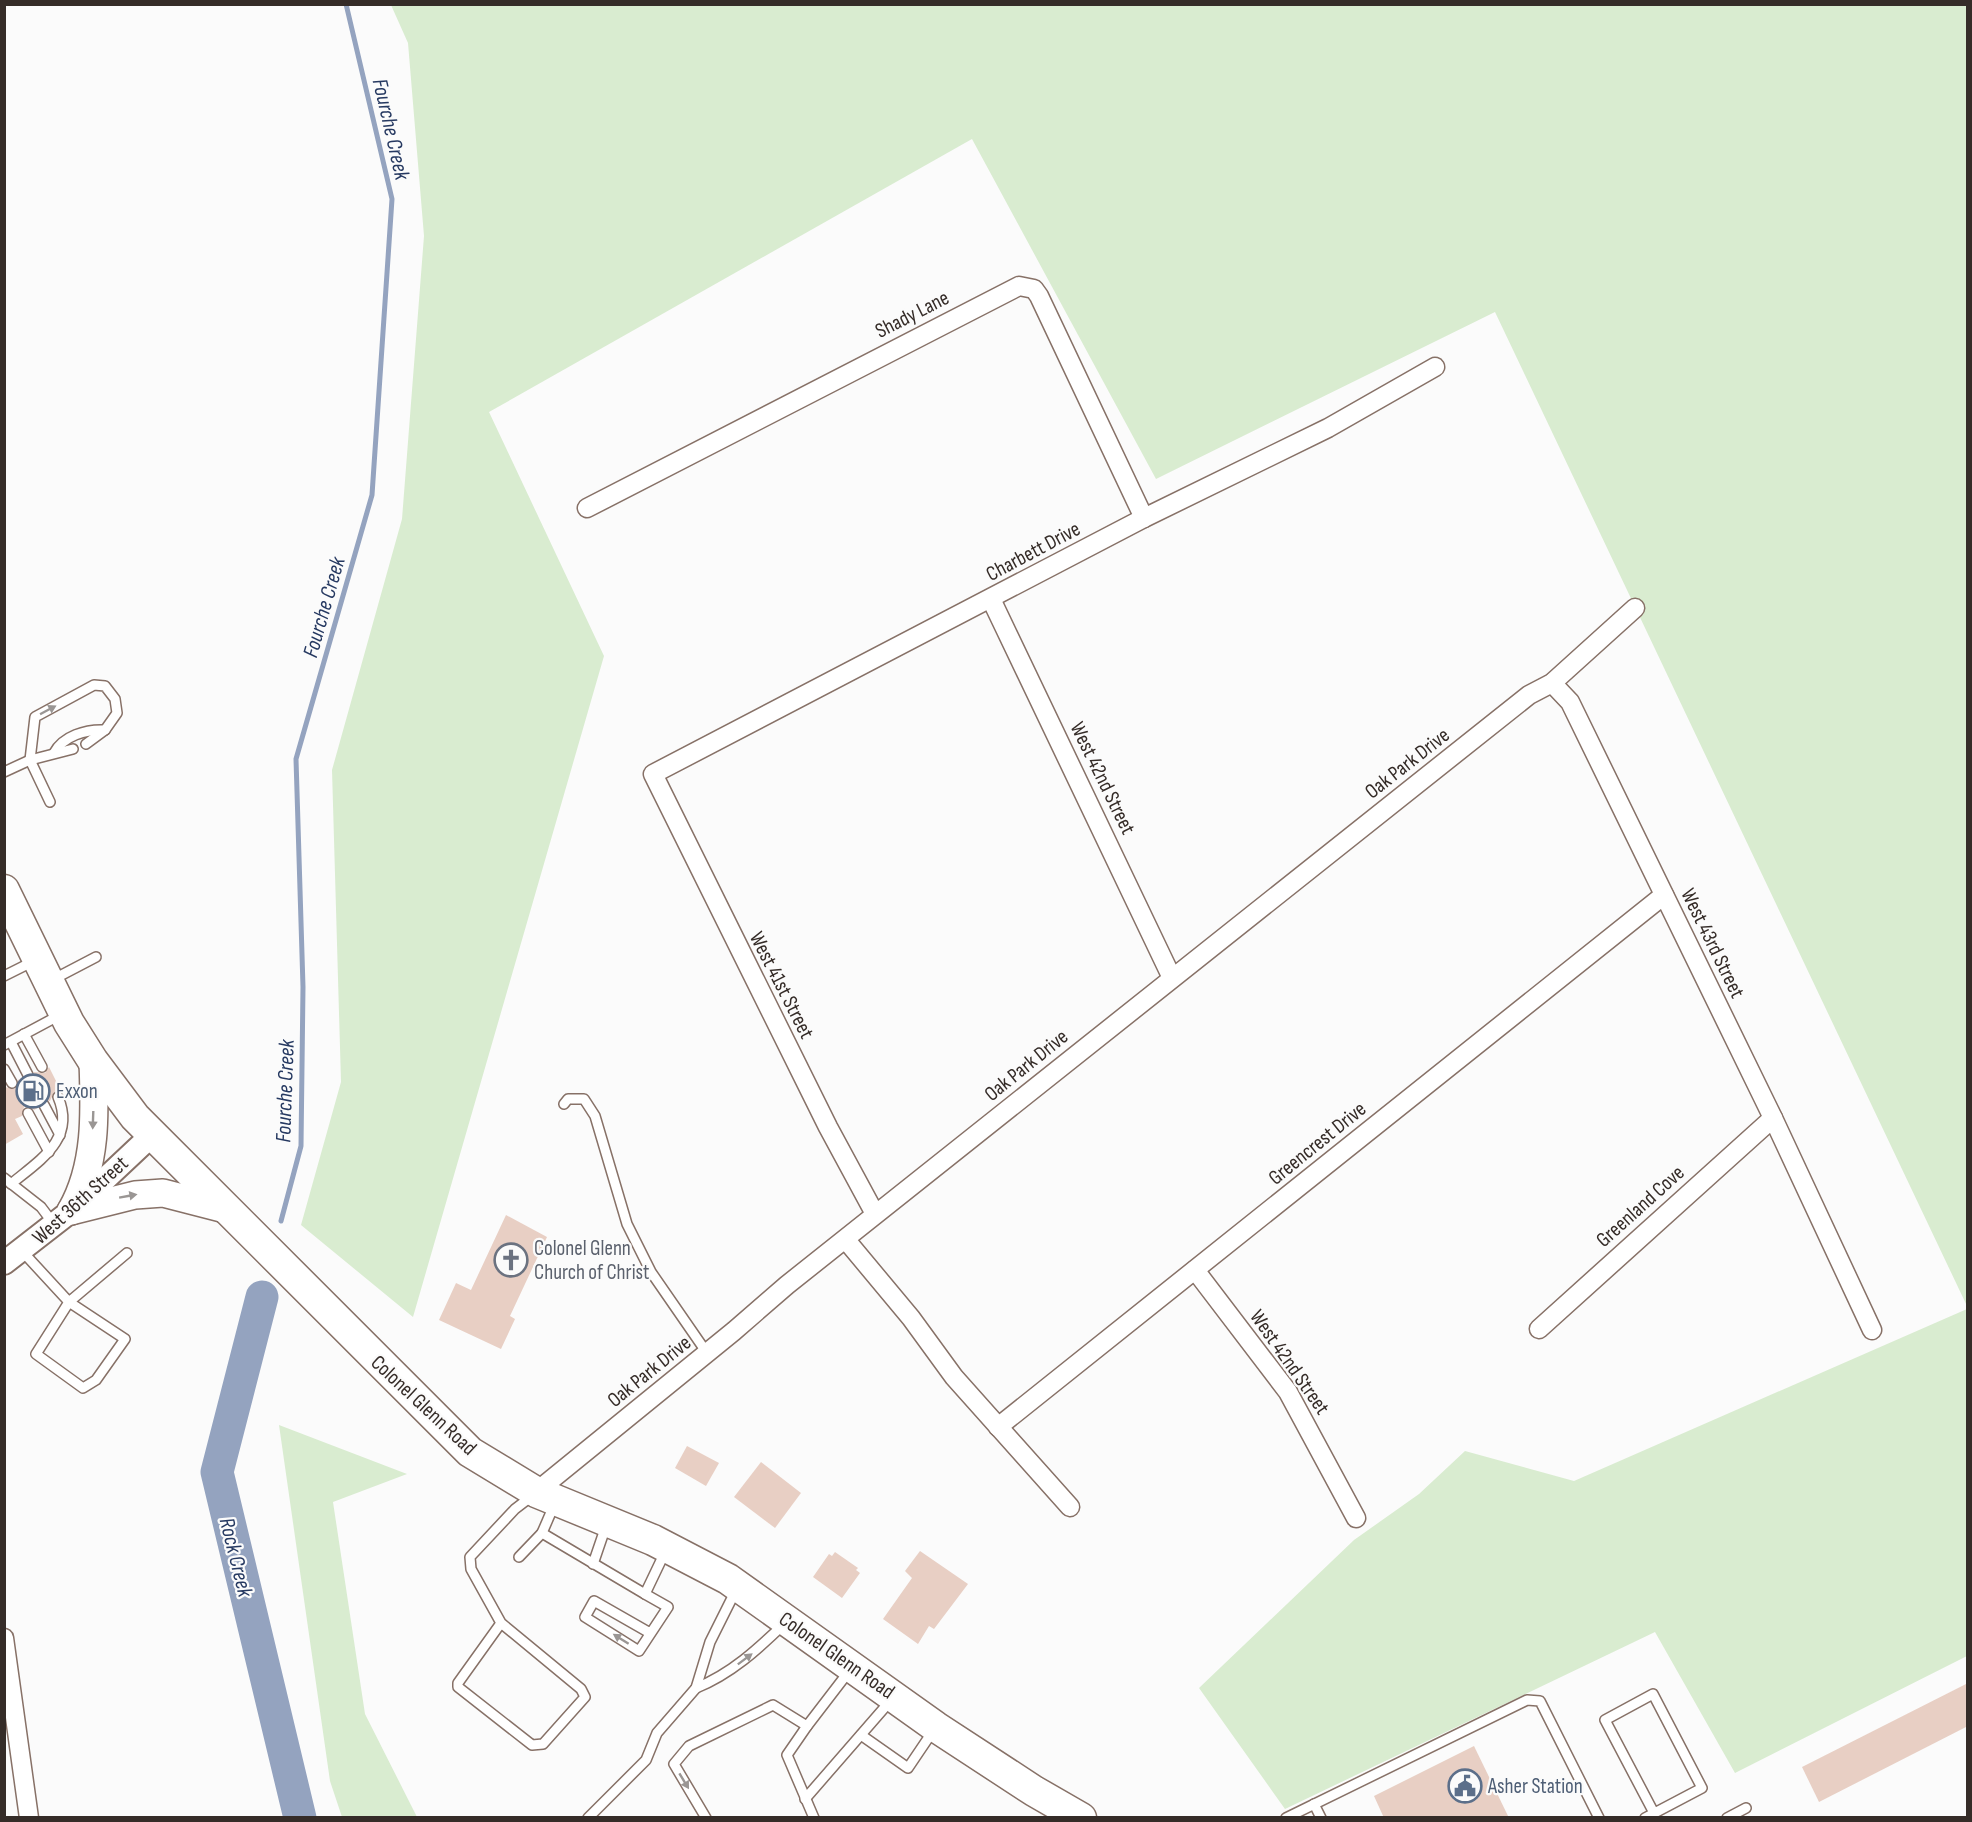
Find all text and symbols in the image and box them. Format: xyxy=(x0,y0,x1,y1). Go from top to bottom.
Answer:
water label: Fourche Creek xyxy=(366,76,415,183)
street label: Shady Lane xyxy=(871,285,953,344)
street label: Charbett Drive xyxy=(982,516,1085,587)
water label: Fourche Creek xyxy=(297,553,352,661)
one-way arrow xyxy=(40,705,57,715)
street label: West 42nd Street xyxy=(1065,718,1141,839)
street label: Oak Park Drive xyxy=(1360,723,1455,804)
street label: West 43rd Street xyxy=(1675,884,1750,1002)
street label: West 41st Street xyxy=(744,928,819,1043)
street label: Oak Park Drive xyxy=(979,1024,1073,1107)
water label: Fourche Creek xyxy=(270,1038,301,1143)
fuel station icon: Exxon xyxy=(15,1073,51,1109)
place label: Exxon xyxy=(56,1079,98,1104)
street label: Greencrest Drive xyxy=(1263,1096,1371,1190)
one-way arrow xyxy=(88,1110,98,1129)
street label: West 36th Street xyxy=(27,1151,133,1250)
street label: Greenland Cove xyxy=(1591,1160,1690,1252)
one-way arrow xyxy=(118,1192,137,1201)
place label: Colonel Glenn Church of Christ xyxy=(534,1236,649,1285)
church icon: Colonel Glenn Church of Christ xyxy=(493,1242,529,1278)
street label: West 42nd Street xyxy=(1244,1305,1335,1419)
street label: Oak Park Drive xyxy=(602,1330,696,1413)
street label: Colonel Glenn Road xyxy=(366,1350,482,1461)
water label: Rock Creek xyxy=(213,1515,259,1600)
street label: Colonel Glenn Road xyxy=(774,1606,899,1704)
one-way arrow xyxy=(613,1634,629,1645)
one-way arrow xyxy=(737,1653,752,1665)
public building icon: Asher Station xyxy=(1447,1768,1483,1804)
one-way arrow xyxy=(679,1773,689,1790)
place label: Asher Station xyxy=(1487,1774,1583,1799)

